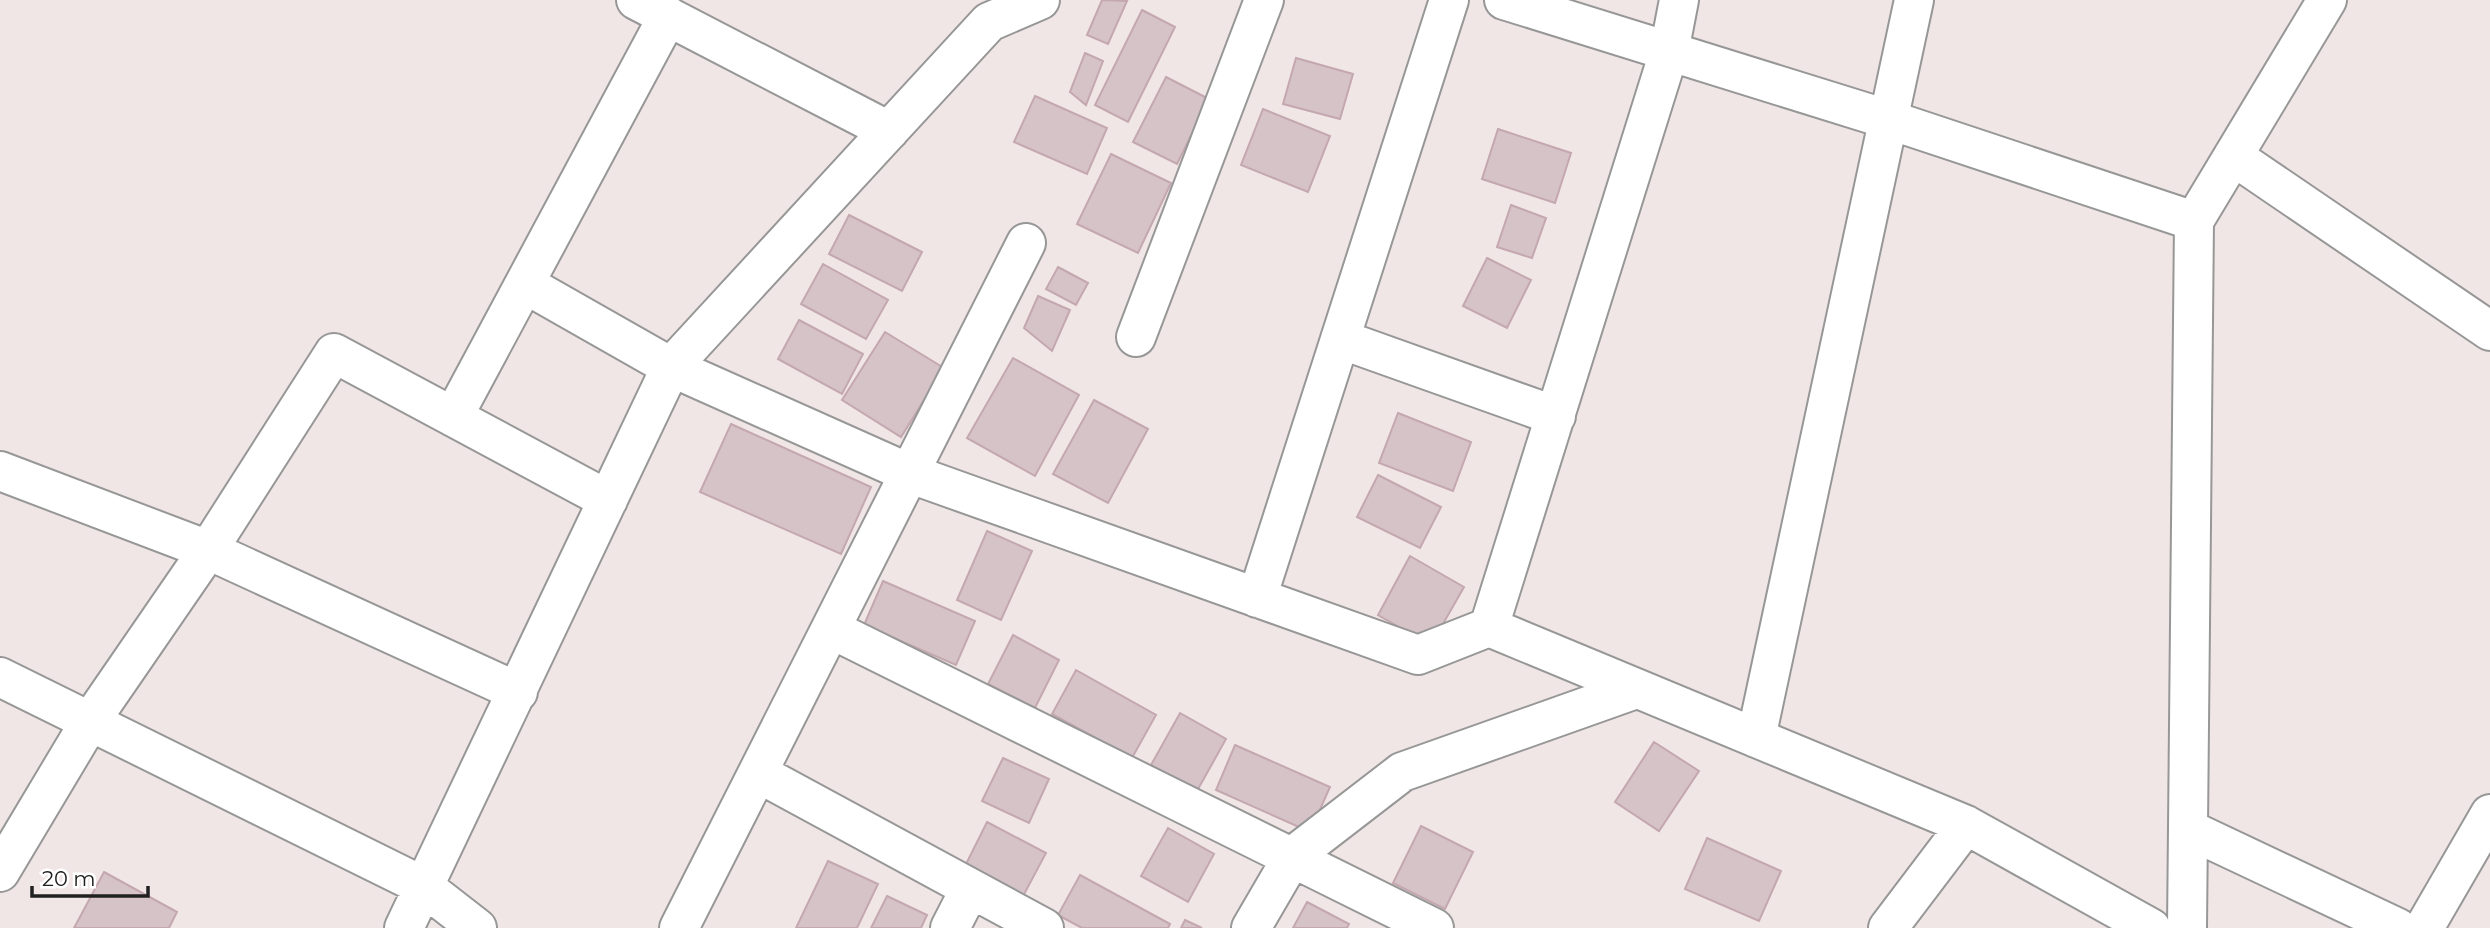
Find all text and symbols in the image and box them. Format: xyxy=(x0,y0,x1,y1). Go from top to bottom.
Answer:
scale bar xyxy=(32,855,147,899)
text: 20 m xyxy=(42,866,96,891)

